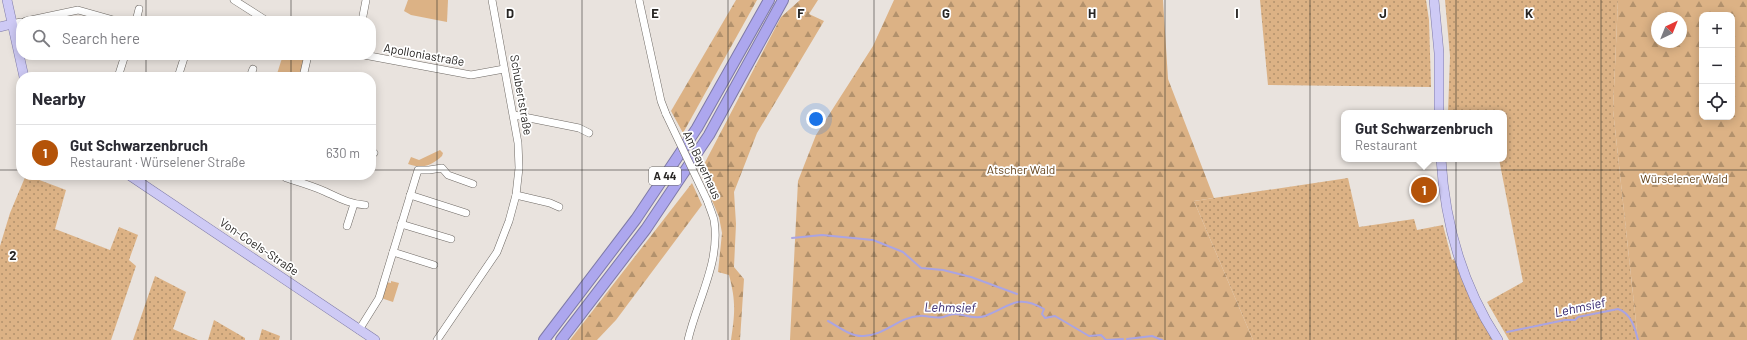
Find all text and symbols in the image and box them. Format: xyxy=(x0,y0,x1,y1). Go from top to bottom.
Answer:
text: D xyxy=(506,5,514,21)
text: E xyxy=(651,5,659,21)
text: F xyxy=(797,5,805,21)
text: G xyxy=(942,5,950,21)
text: H xyxy=(1088,5,1096,21)
text: I xyxy=(1235,5,1239,21)
text: J xyxy=(1379,5,1387,21)
text: K xyxy=(1525,5,1533,21)
north arrow xyxy=(1651,12,1687,48)
map controls xyxy=(1699,12,1735,120)
button: + xyxy=(1699,12,1735,48)
search box xyxy=(16,16,376,60)
icon: search xyxy=(30,27,52,49)
text: Search here xyxy=(62,29,140,47)
street label: Apolloniastraße xyxy=(383,40,466,68)
button: − xyxy=(1699,48,1735,84)
street label: Schubertstraße xyxy=(508,53,536,136)
button: locate xyxy=(1699,84,1735,120)
text: Nearby xyxy=(32,88,86,108)
your location xyxy=(806,109,826,129)
popup xyxy=(1341,110,1507,162)
text: Gut Schwarzenbruch xyxy=(1355,119,1493,137)
street label: Am Bayerhaus xyxy=(681,128,725,201)
text: Gut Schwarzenbruch xyxy=(70,136,208,154)
text: Restaurant xyxy=(1355,137,1417,153)
text: 1 xyxy=(43,145,47,161)
text: 630 m xyxy=(326,145,360,161)
text: Restaurant · Würselener Straße xyxy=(70,154,245,170)
park label: Atscher Wald xyxy=(987,162,1055,176)
road number: A 44 xyxy=(649,167,681,185)
park label: Würselener Wald xyxy=(1640,171,1728,185)
pin: 1 xyxy=(1411,175,1437,205)
street label: Von-Coels-Straße xyxy=(217,214,302,278)
text: 2 xyxy=(9,247,17,263)
water label: Lehmsief xyxy=(1553,294,1607,320)
water label: Lehmsief xyxy=(924,299,976,315)

